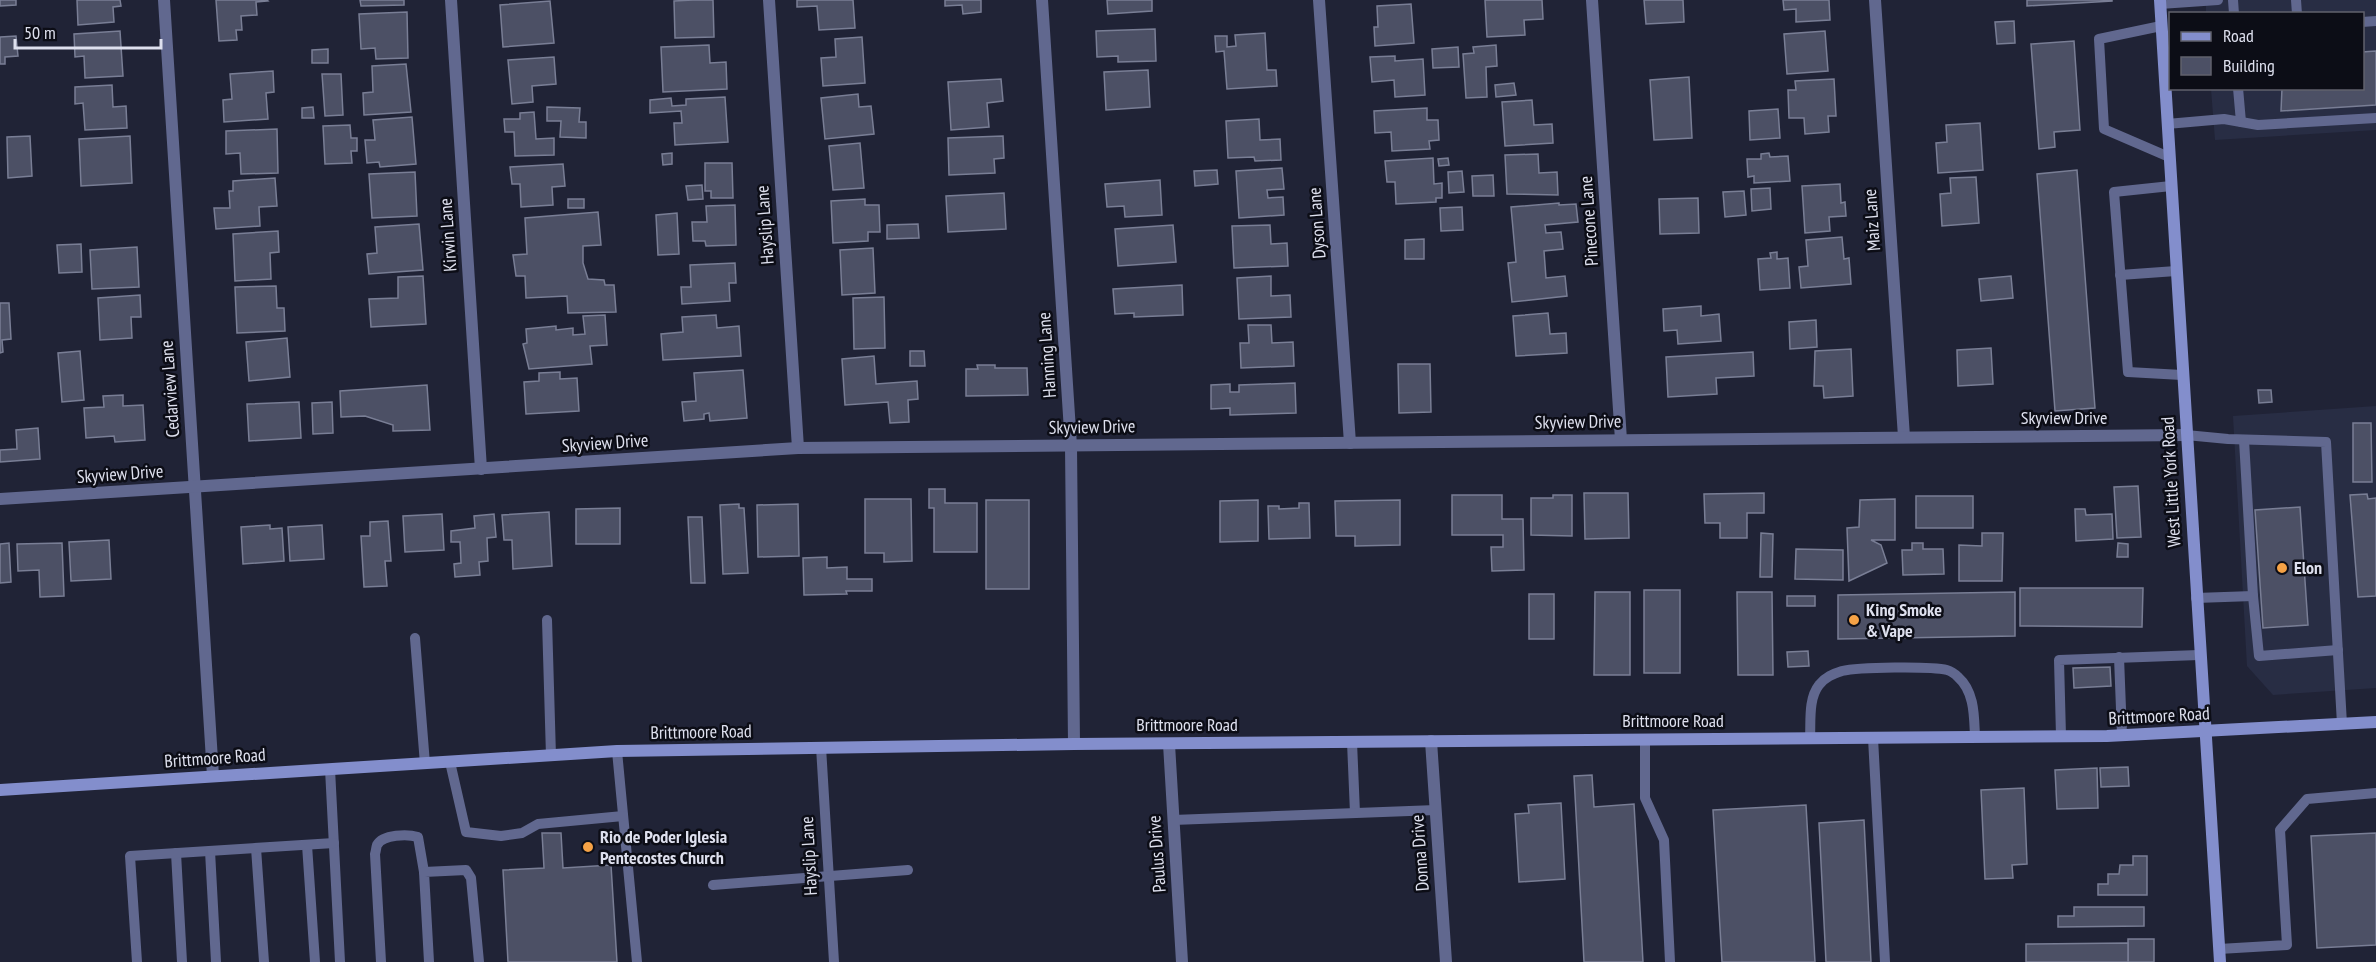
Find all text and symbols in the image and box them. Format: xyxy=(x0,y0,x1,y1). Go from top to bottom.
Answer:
scale bar xyxy=(15,12,160,50)
legend xyxy=(2169,12,2364,90)
text: 50 m xyxy=(24,21,56,44)
text: Road xyxy=(2223,24,2254,47)
text: Building xyxy=(2223,54,2275,77)
street label: Pinecone Lane xyxy=(1574,175,1603,267)
street label: Hayslip Lane xyxy=(750,185,779,265)
street label: Dyson Lane xyxy=(1303,187,1330,259)
street label: Maiz Lane xyxy=(1858,188,1885,252)
street label: Kirwin Lane xyxy=(433,197,462,273)
street label: Hanning Lane xyxy=(1032,311,1061,399)
street label: Cedarview Lane xyxy=(155,340,184,438)
street label: Skyview Drive xyxy=(2021,406,2107,429)
street label: Skyview Drive xyxy=(1534,409,1622,434)
street label: Skyview Drive xyxy=(1048,414,1136,439)
street label: West Little York Road xyxy=(2156,416,2185,548)
street label: Skyview Drive xyxy=(561,428,649,457)
street label: Skyview Drive xyxy=(76,459,164,488)
place label: Elon xyxy=(2294,556,2322,579)
marker: Elon xyxy=(2275,561,2289,575)
place label: King Smoke & Vape xyxy=(1866,598,1942,642)
marker: King Smoke & Vape xyxy=(1847,613,1861,627)
street label: Brittmoore Road xyxy=(2108,701,2210,730)
street label: Brittmoore Road xyxy=(1622,709,1724,732)
street label: Brittmoore Road xyxy=(1136,713,1238,736)
street label: Brittmoore Road xyxy=(650,719,752,744)
street label: Brittmoore Road xyxy=(164,742,266,773)
street label: Donna Drive xyxy=(1405,814,1434,892)
street label: Paulus Drive xyxy=(1142,815,1171,893)
street label: Hayslip Lane xyxy=(795,816,822,896)
place label: Rio de Poder Iglesia Pentecostes Church xyxy=(600,825,727,869)
marker: Rio de Poder Iglesia Pentecostes Church xyxy=(581,840,595,854)

